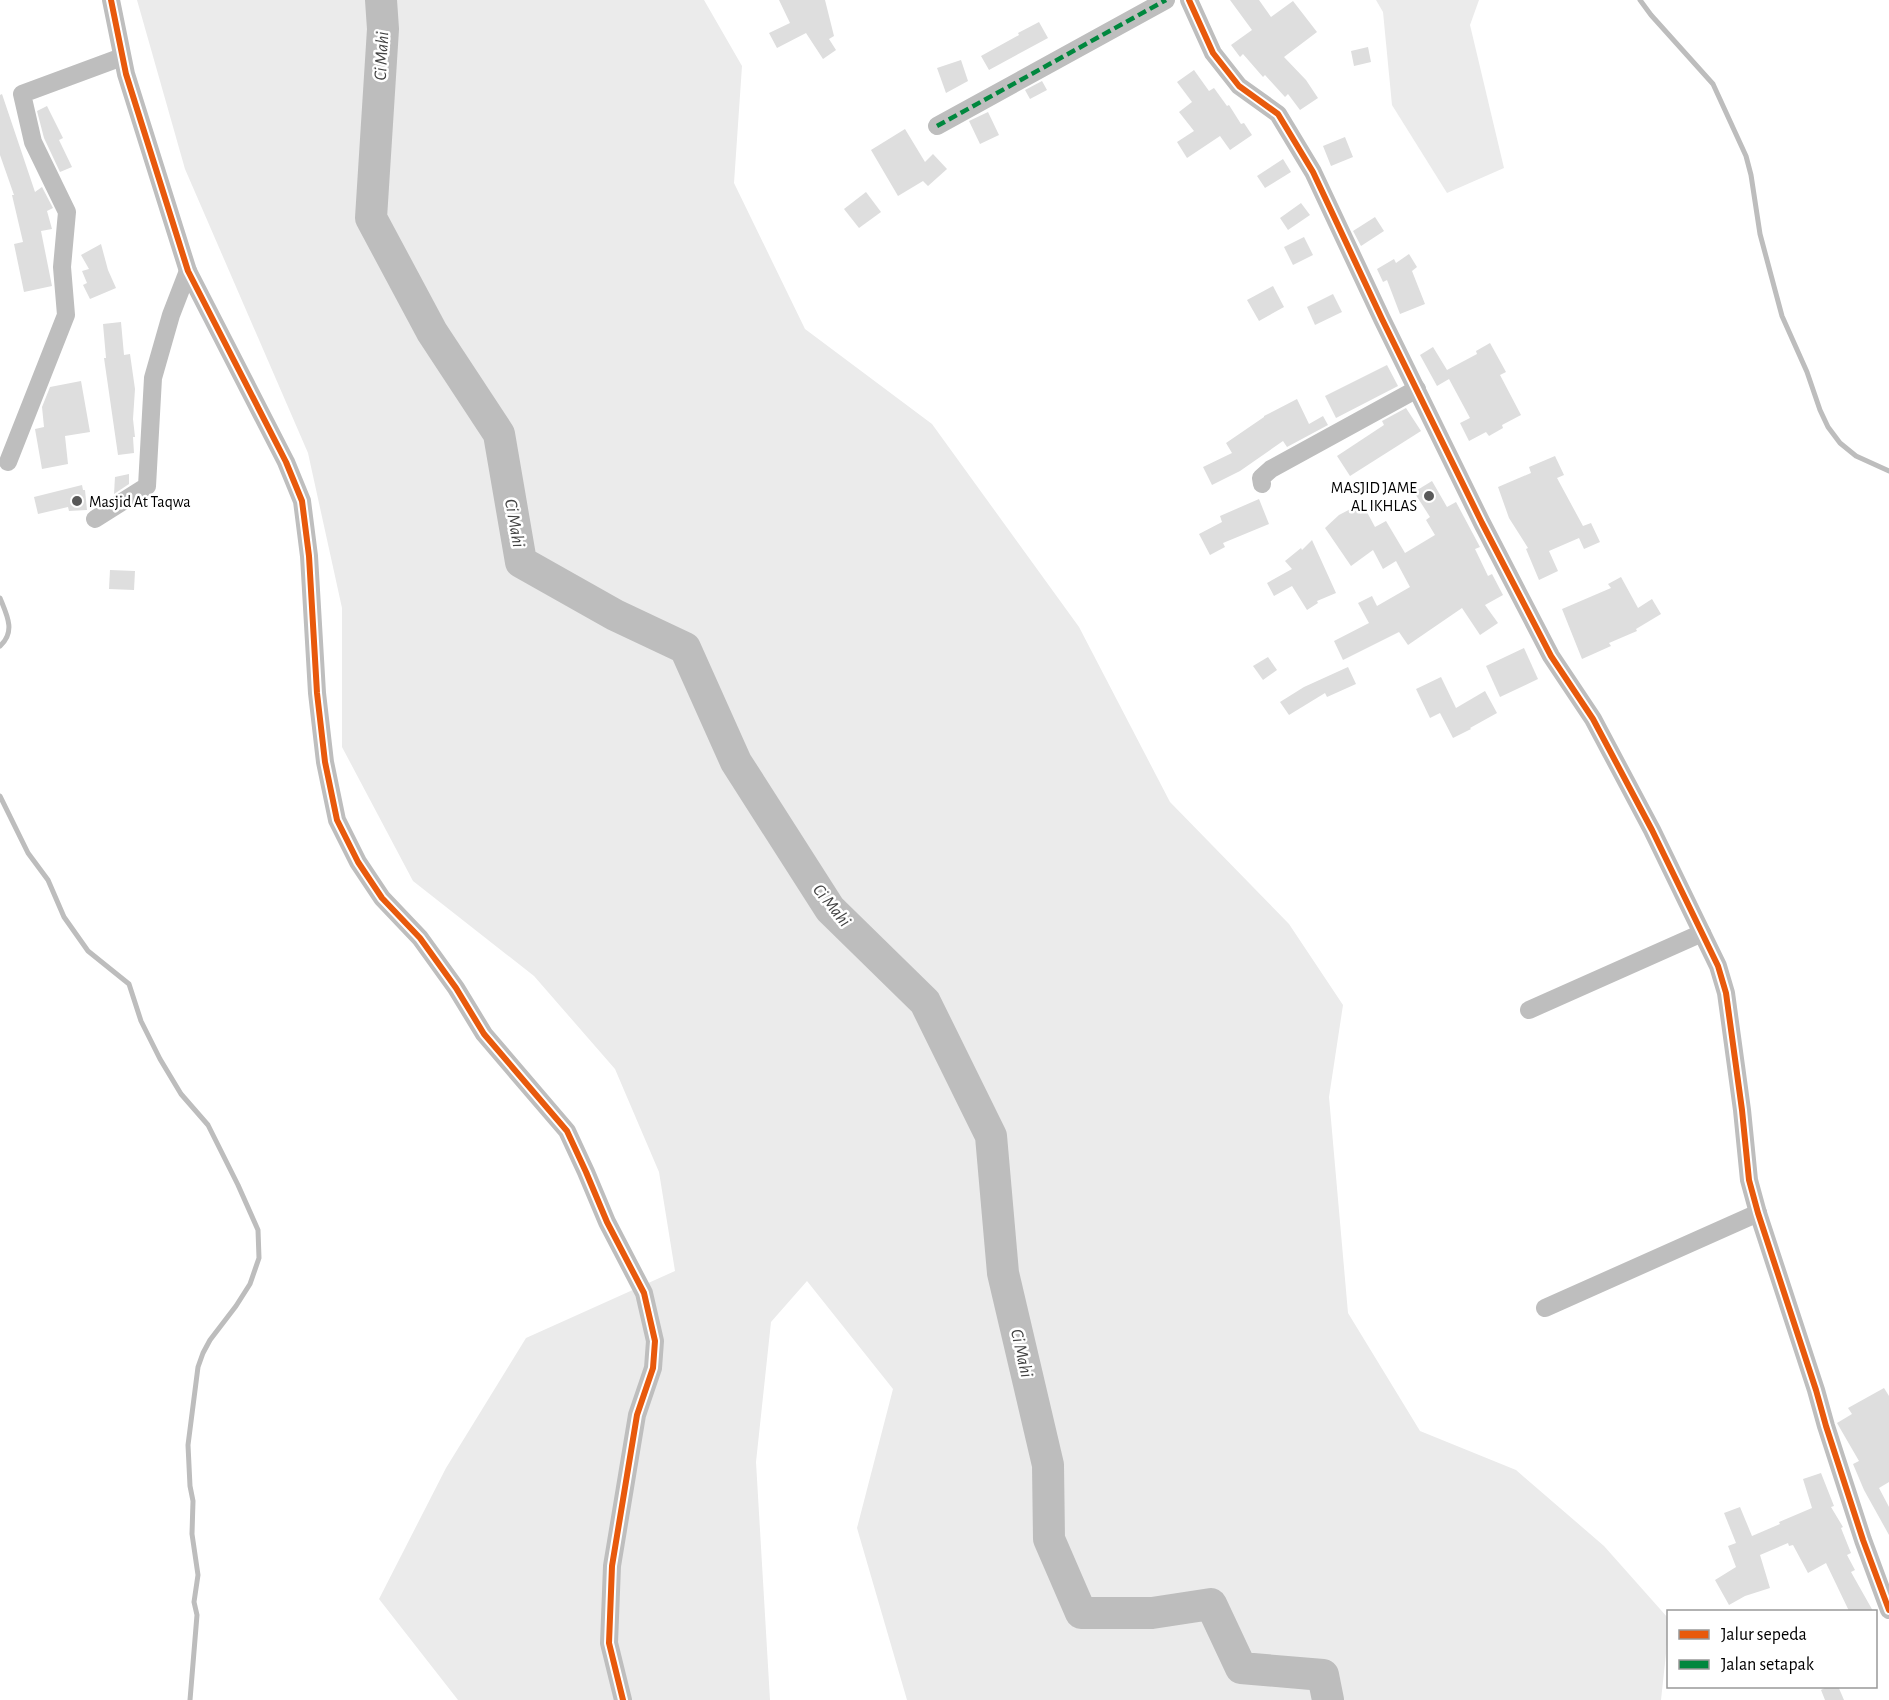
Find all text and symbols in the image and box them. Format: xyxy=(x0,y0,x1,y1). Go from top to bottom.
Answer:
water label: Ci Mahi xyxy=(372,31,392,81)
place label: MASJID JAME AL IKHLAS xyxy=(1331,480,1417,514)
marker: MASJID JAME AL IKHLAS xyxy=(1422,489,1436,503)
marker: Masjid At Taqwa xyxy=(70,494,84,508)
place label: Masjid At Taqwa xyxy=(89,494,191,511)
water label: Ci Mahi xyxy=(501,497,527,549)
water label: Ci Mahi xyxy=(809,881,854,930)
water label: Ci Mahi xyxy=(1007,1327,1035,1379)
legend xyxy=(1667,1610,1877,1688)
text: Jalur sepeda xyxy=(1721,1626,1807,1644)
text: Jalan setapak xyxy=(1721,1656,1815,1674)

